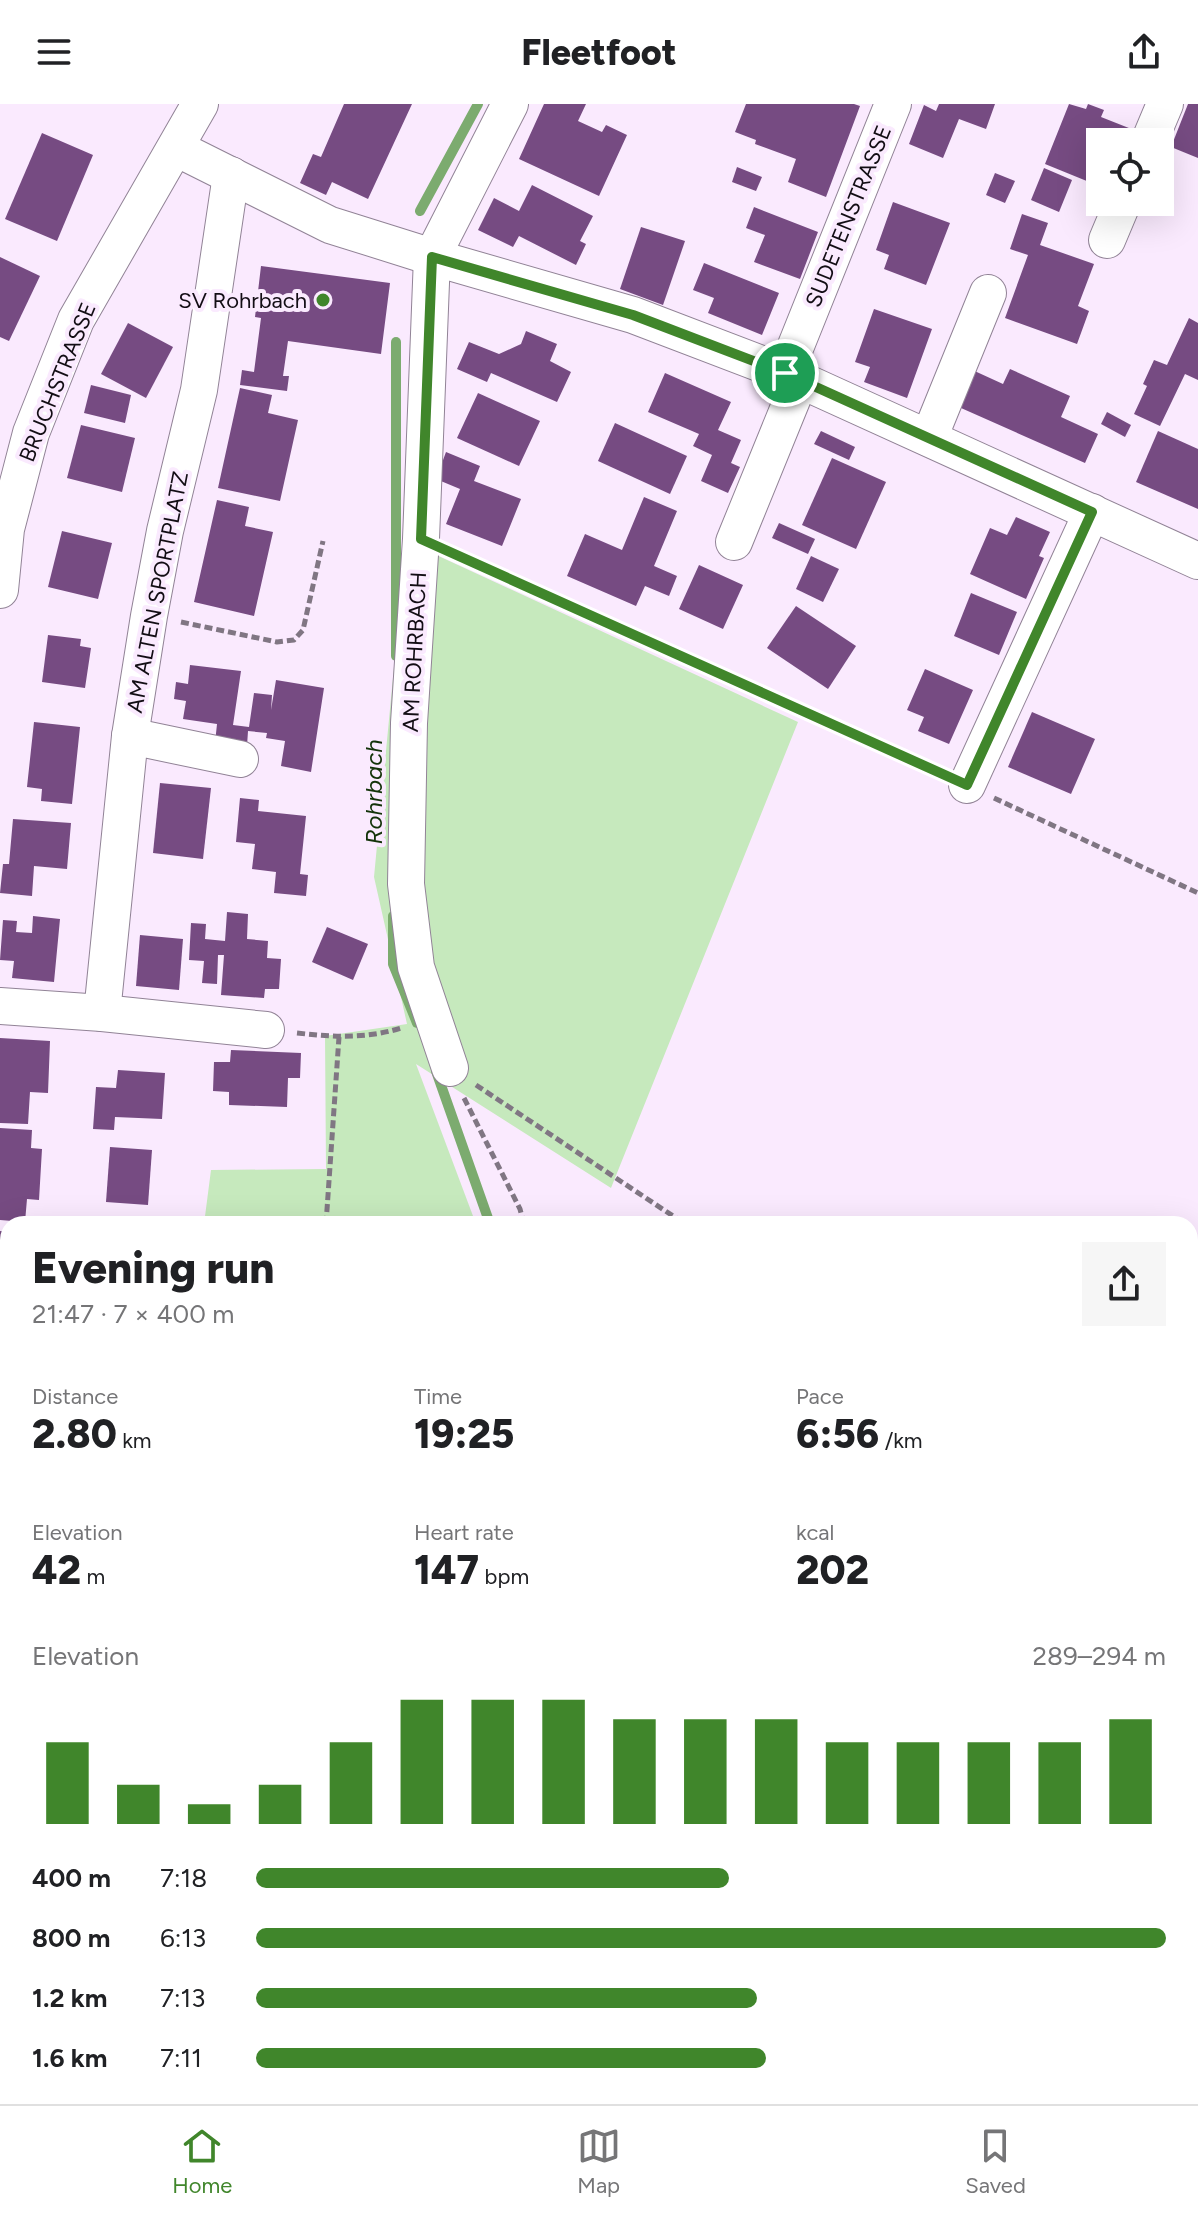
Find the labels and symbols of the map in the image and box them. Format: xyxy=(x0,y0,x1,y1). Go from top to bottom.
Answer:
street label: SUDETENSTRASSE xyxy=(800,121,897,311)
place label: SV Rohrbach xyxy=(178,287,307,314)
marker: SV Rohrbach xyxy=(314,291,332,309)
street label: BRUCHSTRASSE xyxy=(13,299,102,466)
pin xyxy=(751,339,819,407)
street label: AM ALTEN SPORTPLATZ xyxy=(121,469,194,715)
street label: AM ROHRBACH xyxy=(397,571,432,733)
water label: Rohrbach xyxy=(359,739,388,845)

